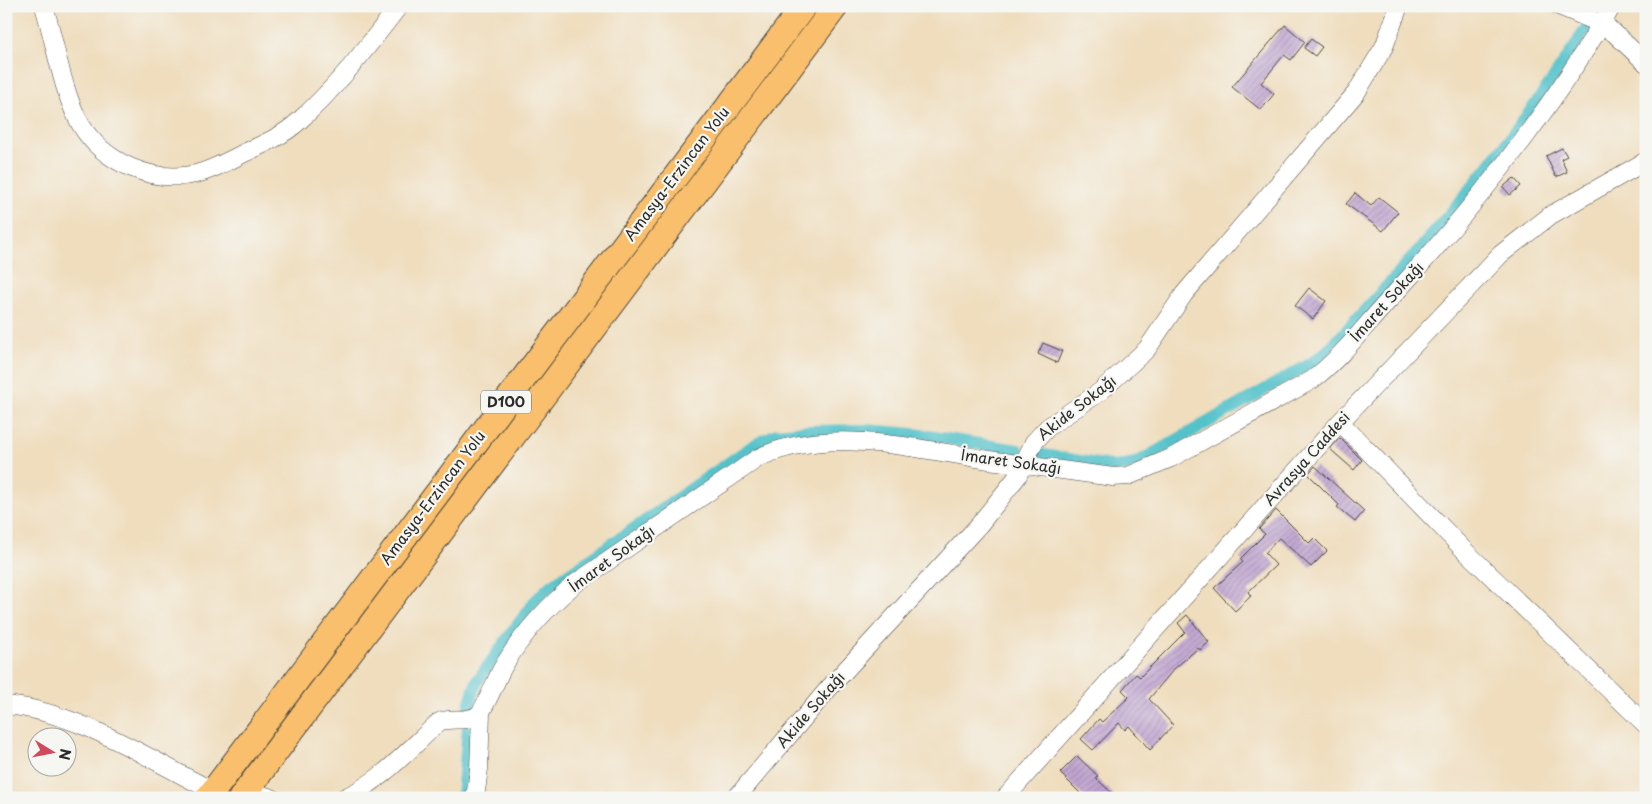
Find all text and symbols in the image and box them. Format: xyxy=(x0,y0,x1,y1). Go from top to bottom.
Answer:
street label: Amasya-Erzincan Yolu xyxy=(618,101,734,245)
street label: İmaret Sokağı xyxy=(1344,256,1428,346)
street label: Akide Sokağı xyxy=(1032,369,1120,445)
road number: D100 xyxy=(481,391,531,414)
street label: Avrasya Caddesi xyxy=(1257,406,1354,510)
street label: Amasya-Erzincan Yolu xyxy=(374,425,490,569)
street label: İmaret Sokağı xyxy=(960,442,1063,479)
street label: İmaret Sokağı xyxy=(564,519,659,597)
street label: Akide Sokağı xyxy=(770,666,850,752)
north arrow xyxy=(28,726,78,776)
text: N xyxy=(54,747,77,762)

